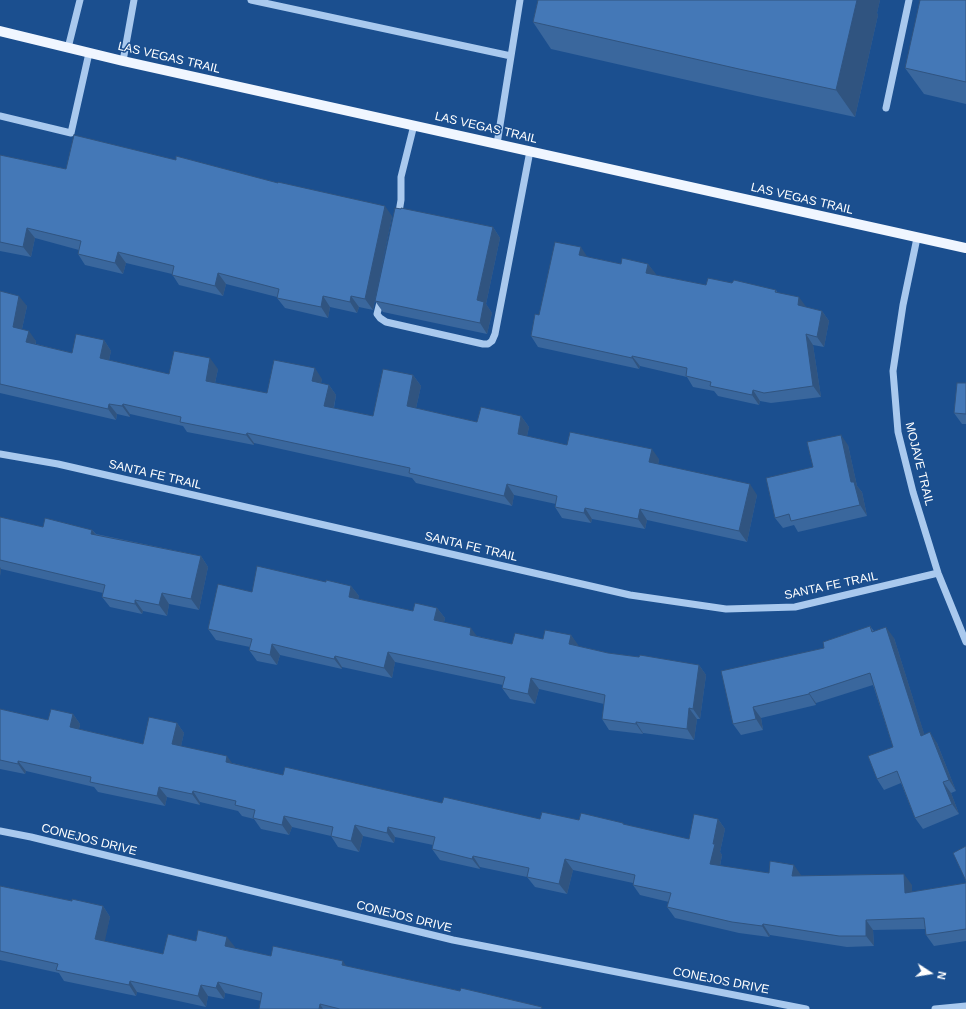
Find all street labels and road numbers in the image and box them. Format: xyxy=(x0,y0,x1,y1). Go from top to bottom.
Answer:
street label: LAS VEGAS TRAIL xyxy=(116,39,222,77)
street label: LAS VEGAS TRAIL xyxy=(433,109,539,147)
street label: LAS VEGAS TRAIL xyxy=(749,180,855,218)
street label: MOJAVE TRAIL xyxy=(902,421,936,507)
street label: SANTA FE TRAIL xyxy=(107,457,203,493)
street label: SANTA FE TRAIL xyxy=(423,529,519,565)
street label: SANTA FE TRAIL xyxy=(783,569,879,603)
street label: CONEJOS DRIVE xyxy=(40,821,138,859)
street label: CONEJOS DRIVE xyxy=(355,898,453,936)
street label: CONEJOS DRIVE xyxy=(672,965,770,997)

